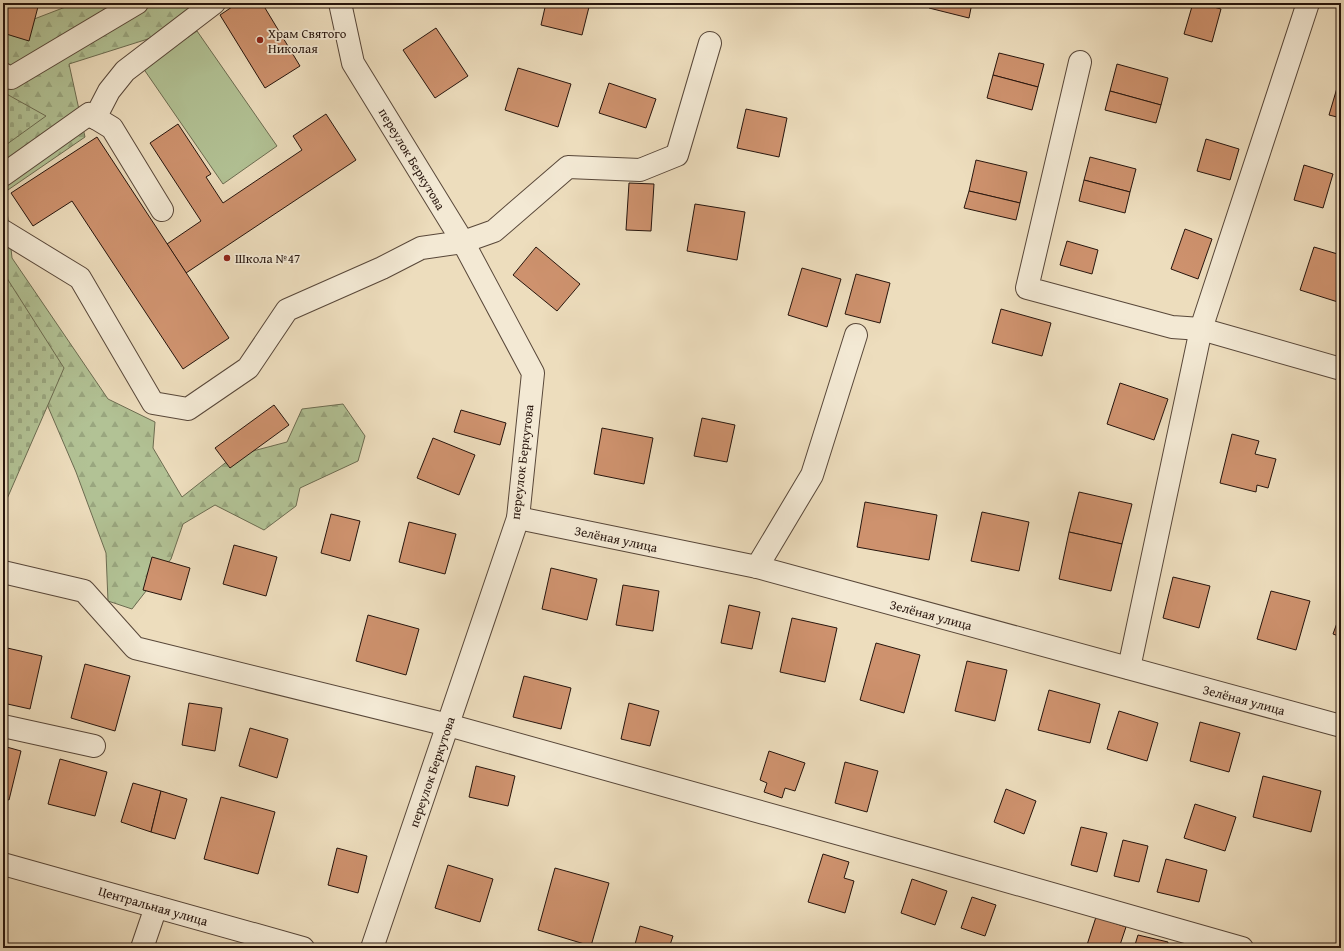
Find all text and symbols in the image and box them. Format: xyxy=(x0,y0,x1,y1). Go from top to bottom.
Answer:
place label: Храм Святого Николая xyxy=(268,24,347,58)
marker: Храм Святого Николая xyxy=(255,35,265,45)
street label: переулок Беркутова xyxy=(374,104,450,214)
place label: Школа №47 xyxy=(235,249,300,268)
marker: Школа №47 xyxy=(222,253,232,263)
street label: переулок Беркутова xyxy=(506,402,539,521)
street label: Зелёная улица xyxy=(573,521,660,557)
street label: Зелёная улица xyxy=(888,595,975,635)
street label: Зелёная улица xyxy=(1201,680,1288,720)
street label: переулок Беркутова xyxy=(404,713,460,830)
street label: Центральная улица xyxy=(96,881,211,931)

